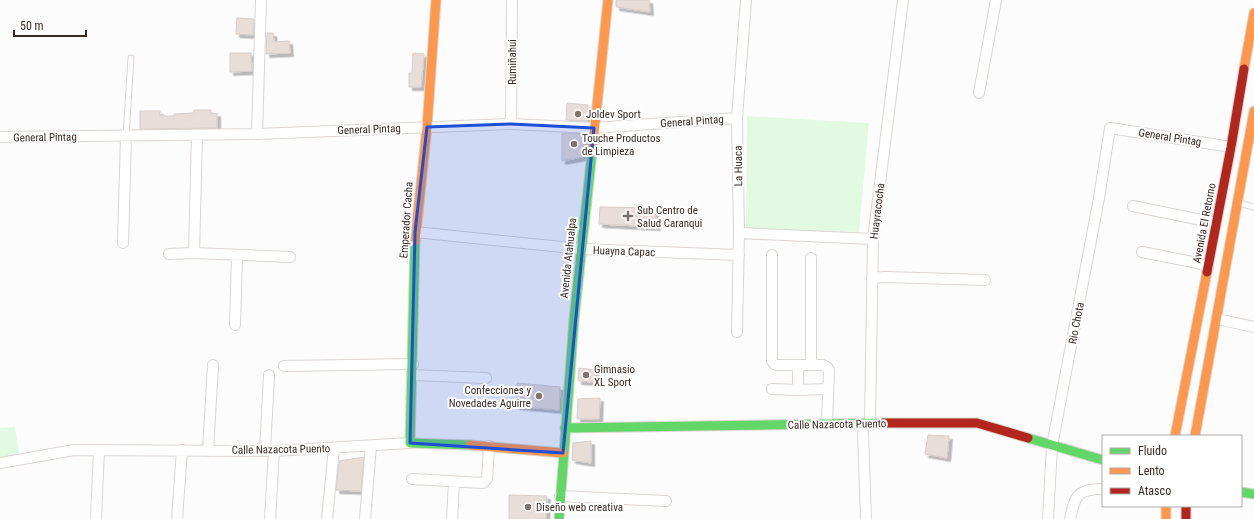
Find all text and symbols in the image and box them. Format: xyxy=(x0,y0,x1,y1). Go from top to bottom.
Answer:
scale bar xyxy=(14,12,86,38)
text: 50 m xyxy=(20,19,44,33)
street label: Rumiñahui xyxy=(506,39,519,85)
place label: Joldev Sport xyxy=(586,108,641,121)
marker: Joldev Sport xyxy=(573,109,583,119)
street label: General Pintag xyxy=(660,113,724,130)
street label: General Pintag xyxy=(337,122,401,137)
street label: General Pintag xyxy=(1138,126,1202,149)
street label: General Pintag xyxy=(13,130,77,145)
place label: Touche Productos de Limpieza xyxy=(582,132,661,158)
marker: Touche Productos de Limpieza xyxy=(569,139,579,149)
street label: La Huaca xyxy=(732,145,745,187)
street label: Emperador Cacha xyxy=(397,181,416,259)
street label: Avenida El Retorno xyxy=(1190,181,1219,264)
street label: Huayracocha xyxy=(868,182,887,240)
place label: Sub Centro de Salud Caranqui xyxy=(637,204,702,230)
marker: Sub Centro de Salud Caranqui xyxy=(622,210,634,222)
street label: Avenida Atahualpa xyxy=(558,217,579,299)
street label: Huayna Capac xyxy=(593,244,655,259)
street label: Rio Chota xyxy=(1066,301,1087,345)
place label: Gimnasio XL Sport xyxy=(594,363,635,389)
marker: Gimnasio XL Sport xyxy=(581,370,591,380)
place label: Confecciones y Novedades Aguirre xyxy=(449,384,531,410)
marker: Confecciones y Novedades Aguirre xyxy=(534,391,544,401)
street label: Calle Nazacota Puento xyxy=(788,417,887,432)
legend xyxy=(1102,435,1242,507)
street label: Calle Nazacota Puento xyxy=(232,442,331,457)
text: Fluido xyxy=(1138,444,1167,458)
text: Lento xyxy=(1138,464,1165,478)
text: Atasco xyxy=(1138,484,1171,498)
place label: Diseño web creativa xyxy=(536,501,623,514)
marker: Diseño web creativa xyxy=(523,502,533,512)

